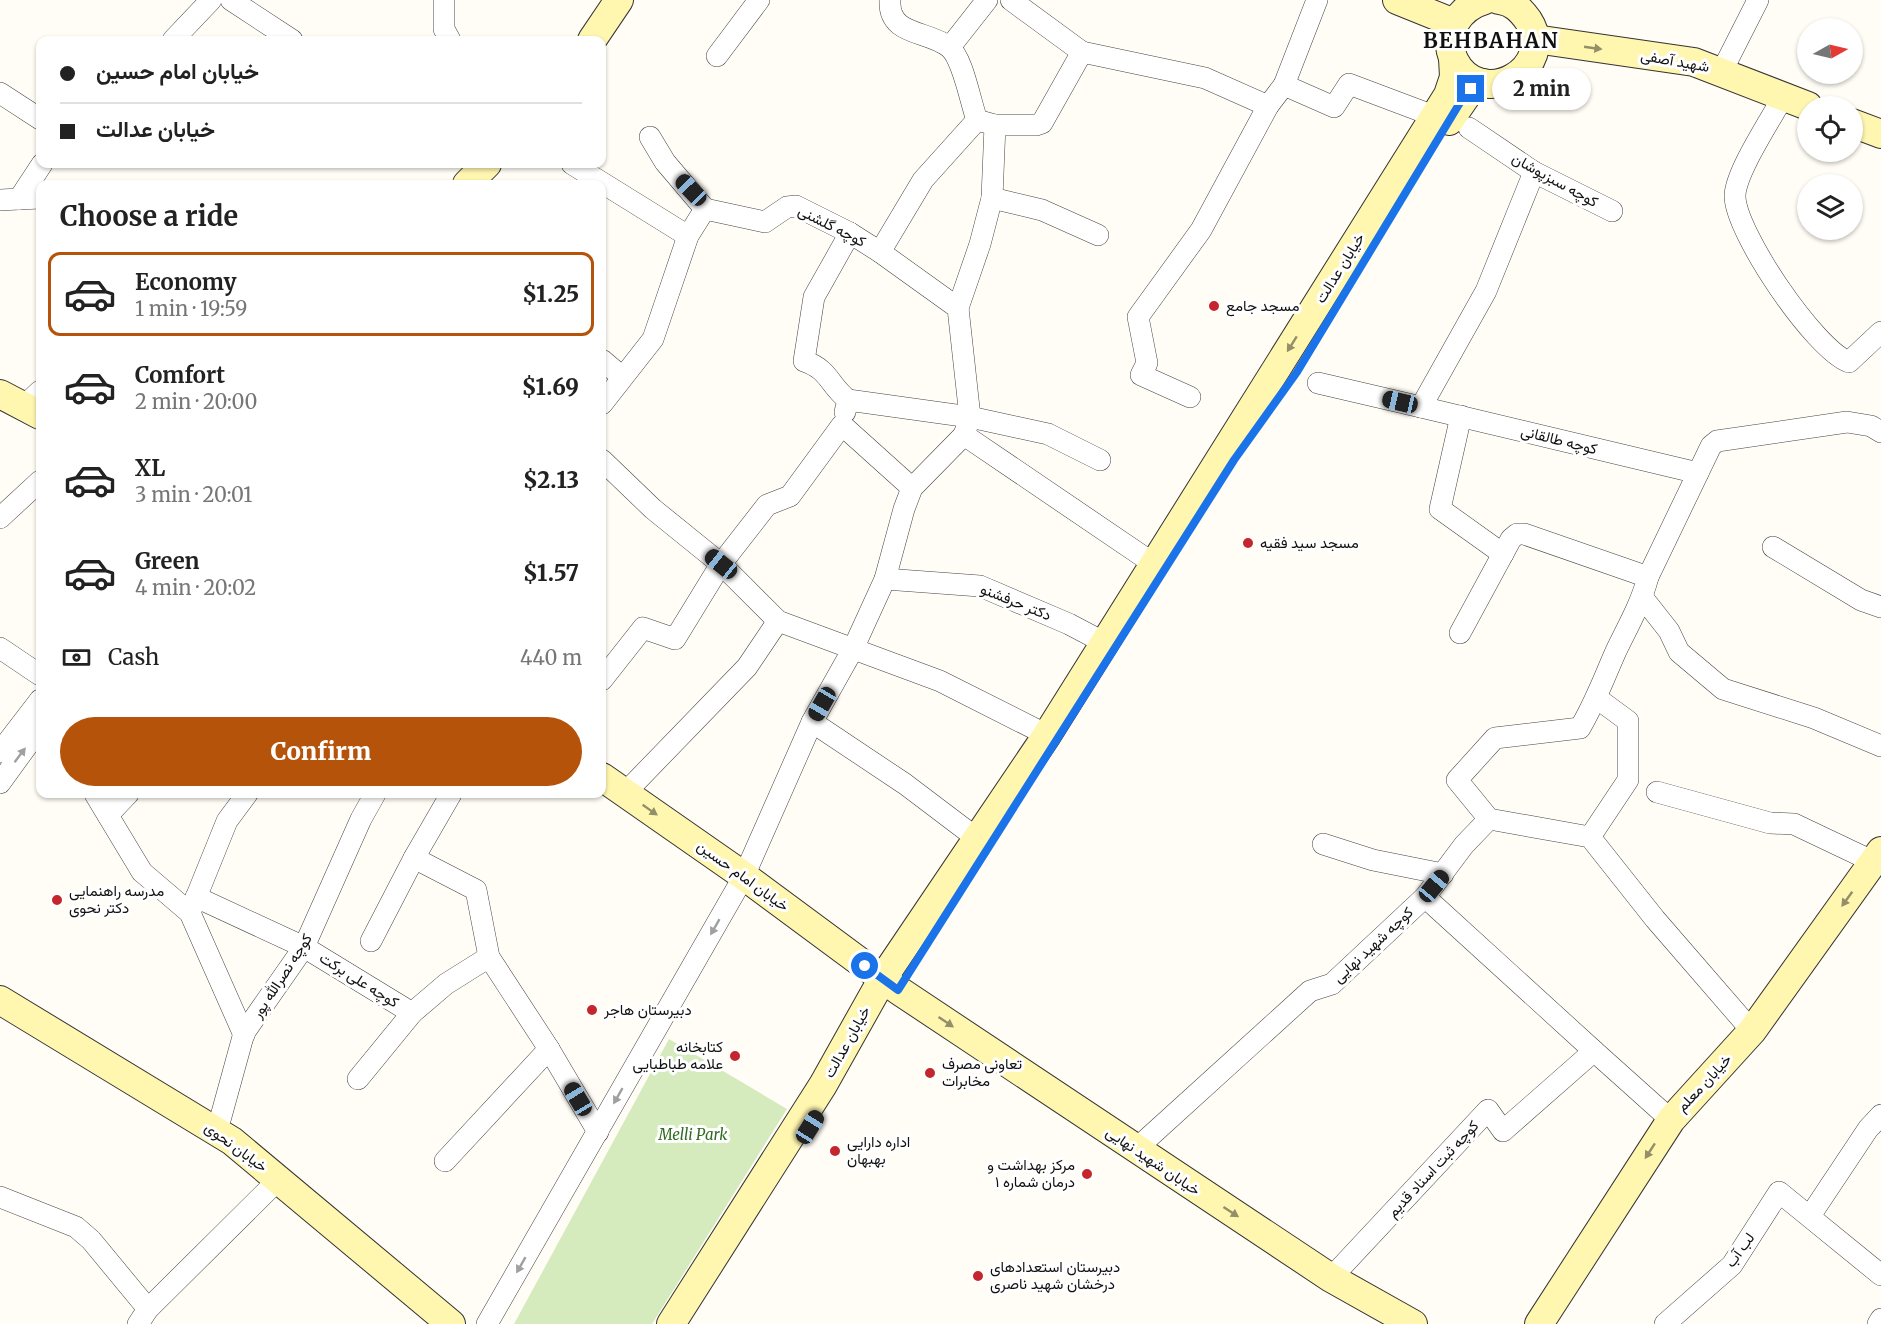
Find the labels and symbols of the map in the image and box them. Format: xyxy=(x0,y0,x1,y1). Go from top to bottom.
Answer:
north arrow xyxy=(1797,18,1863,84)
district label: BEHBAHAN xyxy=(1423,27,1559,54)
one-way arrow xyxy=(1583,43,1602,52)
street label: شهید آصفی xyxy=(1639,45,1711,77)
callout: 2 min xyxy=(1492,68,1591,110)
route end xyxy=(1457,75,1484,102)
street label: کوچه سبزپوشان xyxy=(1508,148,1602,212)
car xyxy=(672,171,710,209)
street label: کوچه گلشنی xyxy=(795,200,870,252)
street label: خیابان عدالت xyxy=(1311,229,1369,306)
place label: مسجد جامع xyxy=(1226,296,1299,317)
marker: مسجد جامع xyxy=(1207,299,1221,313)
one-way arrow xyxy=(1287,336,1298,352)
car xyxy=(1380,389,1420,415)
street label: کوچه طالقانی xyxy=(1519,421,1600,459)
place label: مسجد سید فقیه xyxy=(1260,533,1359,552)
marker: مسجد سید فقیه xyxy=(1241,536,1255,550)
car xyxy=(701,546,741,582)
street label: دکتر حرفشنو xyxy=(978,579,1054,624)
car xyxy=(805,684,839,724)
one-way arrow xyxy=(14,748,26,763)
one-way arrow xyxy=(641,804,657,816)
street label: خیابان امام حسین xyxy=(693,836,793,916)
car xyxy=(1416,866,1452,906)
place label: مدرسه راهنمایی دکتر نحوی xyxy=(69,881,164,918)
one-way arrow xyxy=(1842,892,1854,907)
marker: مدرسه راهنمایی دکتر نحوی xyxy=(50,893,64,907)
street label: کوچه شهید نهایی xyxy=(1328,902,1418,987)
one-way arrow xyxy=(709,919,720,935)
street label: کوچه نصرالله پور xyxy=(247,929,317,1023)
street label: کوچه علی برکت xyxy=(316,948,403,1013)
route start xyxy=(851,952,878,979)
place label: دبیرستان هاجر xyxy=(603,1000,692,1019)
marker: دبیرستان هاجر xyxy=(585,1003,599,1017)
street label: خیابان عدالت xyxy=(819,1003,874,1081)
one-way arrow xyxy=(938,1016,954,1027)
place label: کتابخانه علامه طباطبایی xyxy=(633,1037,723,1074)
marker: کتابخانه علامه طباطبایی xyxy=(728,1049,742,1063)
street label: خیابان معلم xyxy=(1672,1050,1736,1116)
place label: تعاونی مصرف مخابرات xyxy=(942,1054,1022,1090)
marker: تعاونی مصرف مخابرات xyxy=(923,1066,937,1080)
car xyxy=(561,1079,595,1119)
one-way arrow xyxy=(613,1088,623,1105)
car xyxy=(793,1107,827,1147)
street label: کوچه ثبت اسناد قدیم xyxy=(1383,1116,1484,1222)
street label: خیابان نحوی xyxy=(200,1117,272,1177)
street label: خیابان شهید نهایی xyxy=(1102,1122,1204,1200)
park label: Melli Park xyxy=(658,1125,728,1144)
place label: اداره دارایی بهبهان xyxy=(847,1132,910,1168)
one-way arrow xyxy=(1644,1143,1656,1159)
marker: اداره دارایی بهبهان xyxy=(828,1144,842,1158)
place label: مرکز بهداشت و درمان شماره ۱ xyxy=(987,1155,1075,1191)
marker: مرکز بهداشت و درمان شماره ۱ xyxy=(1080,1167,1094,1181)
one-way arrow xyxy=(1223,1206,1239,1217)
street label: لب آب xyxy=(1721,1229,1759,1271)
one-way arrow xyxy=(516,1257,526,1274)
place label: دبیرستان استعدادهای درخشان شهید ناصری xyxy=(990,1257,1120,1294)
marker: دبیرستان استعدادهای درخشان شهید ناصری xyxy=(971,1269,985,1283)

